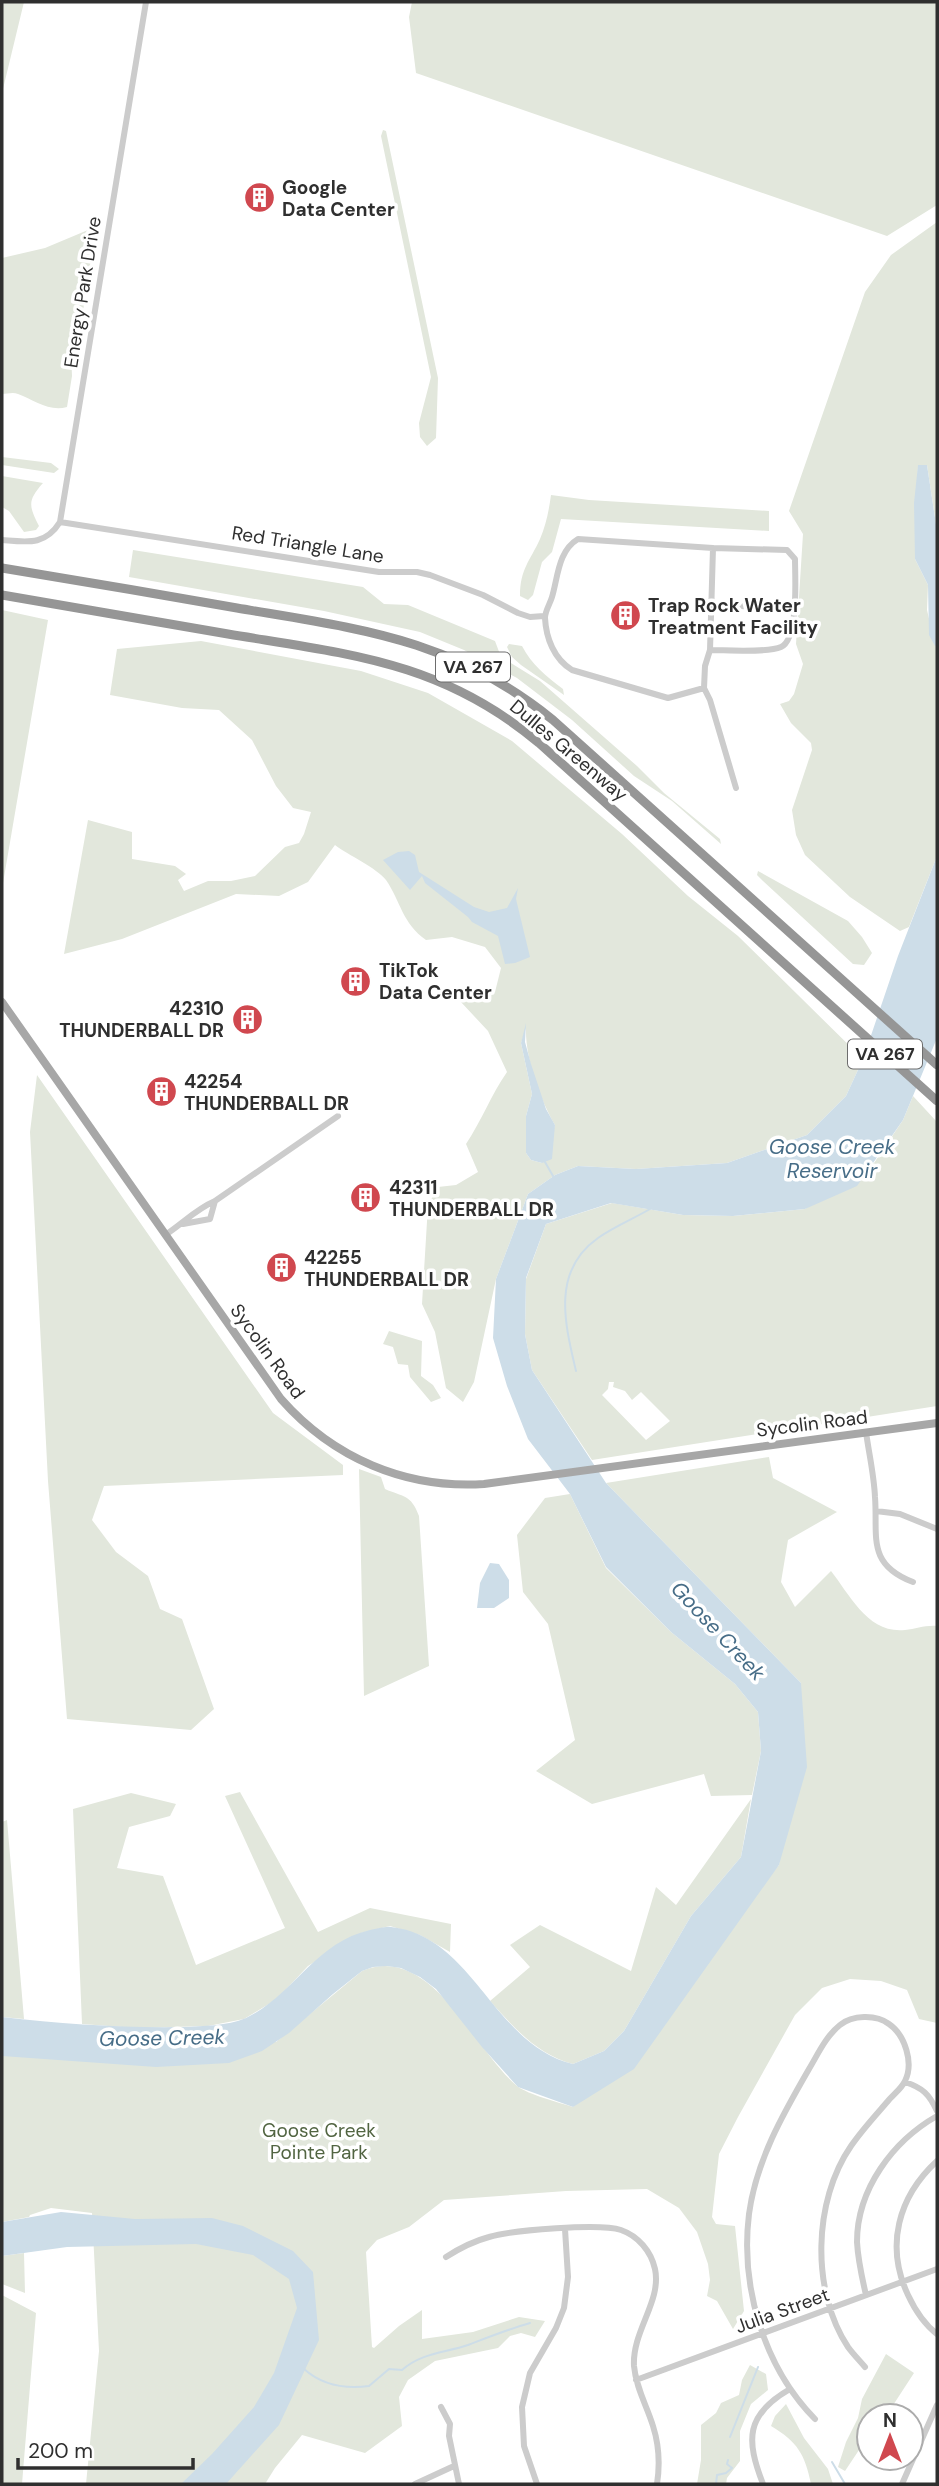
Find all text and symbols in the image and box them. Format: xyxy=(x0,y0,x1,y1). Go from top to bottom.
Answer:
place label: Google Data Center xyxy=(282,175,395,222)
building icon: Google Data Center xyxy=(242,181,276,215)
street label: Energy Park Drive xyxy=(58,215,107,370)
street label: Red Triangle Lane xyxy=(230,520,386,569)
place label: Trap Rock Water Treatment Facility xyxy=(648,593,819,640)
building icon: Trap Rock Water Treatment Facility xyxy=(608,599,642,633)
road number: VA 267 xyxy=(436,652,510,682)
street label: Dulles Greenway xyxy=(505,694,633,807)
place label: TikTok Data Center xyxy=(379,958,492,1005)
building icon: TikTok Data Center xyxy=(339,964,373,998)
place label: 42310 THUNDERBALL DR xyxy=(59,996,224,1043)
building icon: 42310 THUNDERBALL DR xyxy=(230,1002,264,1036)
road number: VA 267 xyxy=(848,1040,922,1069)
place label: 42254 THUNDERBALL DR xyxy=(184,1069,349,1116)
building icon: 42254 THUNDERBALL DR xyxy=(144,1075,178,1109)
water label: Goose Creek Reservoir xyxy=(769,1133,895,1185)
place label: 42311 THUNDERBALL DR xyxy=(389,1175,554,1222)
building icon: 42311 THUNDERBALL DR xyxy=(349,1181,383,1215)
place label: 42255 THUNDERBALL DR xyxy=(304,1245,469,1292)
building icon: 42255 THUNDERBALL DR xyxy=(264,1251,298,1285)
street label: Sycolin Road xyxy=(225,1299,311,1404)
street label: Sycolin Road xyxy=(755,1404,869,1443)
water label: Goose Creek xyxy=(665,1575,771,1687)
water label: Goose Creek xyxy=(99,2023,226,2053)
park label: Goose Creek Pointe Park xyxy=(262,2118,376,2165)
street label: Julia Street xyxy=(732,2282,833,2339)
north arrow xyxy=(855,2402,925,2472)
text: N xyxy=(883,2408,897,2433)
scale bar xyxy=(18,2426,192,2470)
text: 200 m xyxy=(28,2437,93,2465)

